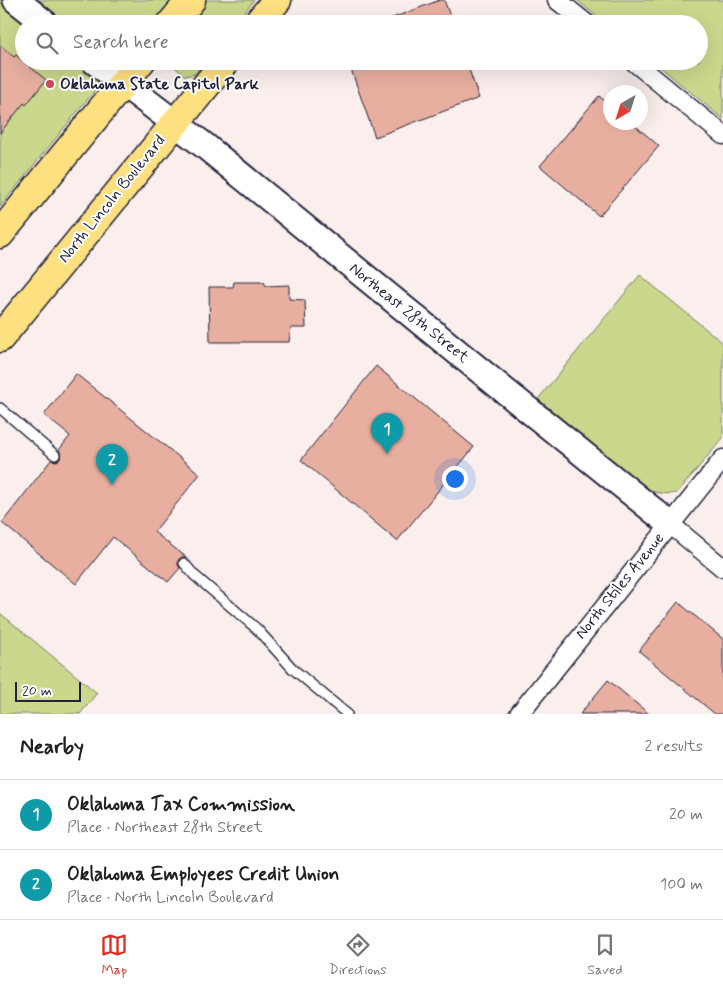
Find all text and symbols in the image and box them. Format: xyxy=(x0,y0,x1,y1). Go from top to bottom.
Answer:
search box xyxy=(15,15,708,70)
icon: search xyxy=(33,29,61,57)
text: Search here xyxy=(73,30,169,55)
place label: Oklahoma State Capitol Park xyxy=(60,74,260,95)
marker: Oklahoma State Capitol Park xyxy=(44,78,56,90)
north arrow xyxy=(603,85,648,130)
street label: North Lincoln Boulevard xyxy=(54,131,170,267)
street label: Northeast 28th Street xyxy=(345,258,474,368)
pin: 1 xyxy=(371,413,403,454)
pin: 2 xyxy=(96,444,128,485)
your location xyxy=(442,466,468,492)
street label: North Stiles Avenue xyxy=(571,529,669,643)
scale bar xyxy=(15,679,81,702)
text: 20 m xyxy=(22,682,52,700)
text: Nearby xyxy=(20,733,84,761)
text: 2 results xyxy=(645,736,703,757)
text: Oklahoma Tax Commission xyxy=(67,792,295,817)
text: 1 xyxy=(32,804,40,825)
text: 20 m xyxy=(669,804,703,825)
text: Place · Northeast 28th Street xyxy=(67,817,263,838)
text: Oklahoma Employees Credit Union xyxy=(67,862,339,887)
text: 2 xyxy=(32,874,40,895)
text: 100 m xyxy=(660,874,703,895)
text: Place · North Lincoln Boulevard xyxy=(67,887,274,908)
tab: Map xyxy=(100,931,128,979)
tab: Directions xyxy=(329,931,387,979)
tab: Saved xyxy=(587,931,623,979)

